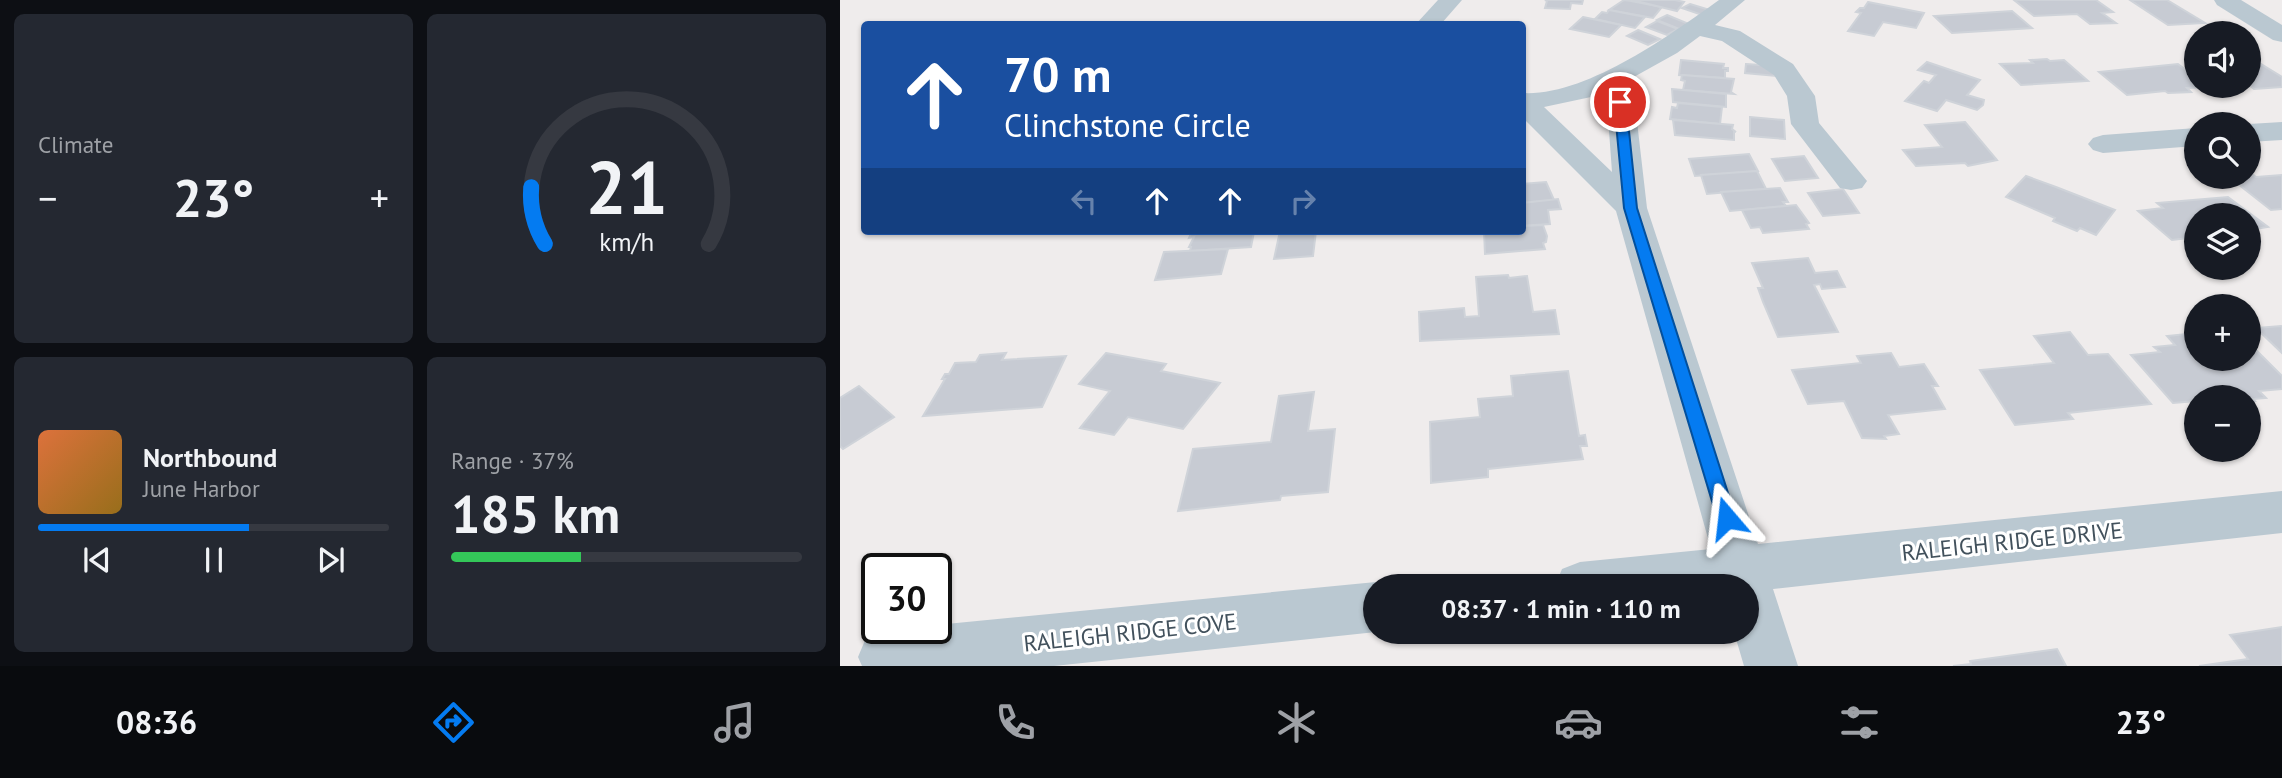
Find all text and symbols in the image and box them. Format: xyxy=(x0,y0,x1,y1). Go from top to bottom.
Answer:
map controls xyxy=(2184,21,2261,462)
button: sound xyxy=(2184,21,2261,98)
text: 70 m xyxy=(1004,42,1111,106)
icon: ahead xyxy=(889,49,980,140)
pin xyxy=(1590,72,1650,132)
icon: arrive xyxy=(1601,83,1639,121)
text: Clinchstone Circle xyxy=(1004,104,1251,146)
button: search xyxy=(2184,112,2261,189)
text: Climate xyxy=(38,130,113,159)
text: 21 xyxy=(585,141,668,235)
text: 23° xyxy=(173,164,254,231)
text: − xyxy=(38,173,57,222)
text: + xyxy=(370,173,389,222)
icon: left xyxy=(1065,182,1103,220)
icon: ahead xyxy=(1138,182,1176,220)
icon: ahead xyxy=(1211,182,1249,220)
icon: right xyxy=(1284,182,1322,220)
button: layers xyxy=(2184,203,2261,280)
text: km/h xyxy=(599,226,654,258)
button: + xyxy=(2184,294,2261,371)
button: − xyxy=(2184,385,2261,462)
text: Northbound xyxy=(143,441,277,474)
text: Range · 37% xyxy=(451,446,574,475)
text: June Harbor xyxy=(143,474,260,503)
text: 185 km xyxy=(451,480,620,547)
position arrow xyxy=(1690,481,1764,555)
street label: RALEIGH RIDGE DRIVE xyxy=(1900,515,2124,567)
icon: previous xyxy=(78,541,116,579)
icon: pause xyxy=(195,541,233,579)
icon: next xyxy=(312,541,350,579)
speed limit sign: 30 xyxy=(861,553,952,644)
text: 08:37 · 1 min · 110 m xyxy=(1441,592,1681,625)
street label: RALEIGH RIDGE COVE xyxy=(1022,606,1238,658)
icon: directions xyxy=(429,698,478,747)
icon: music xyxy=(710,698,759,747)
icon: phone xyxy=(991,698,1040,747)
icon: climate xyxy=(1272,698,1321,747)
icon: car xyxy=(1554,698,1603,747)
icon: filters xyxy=(1835,698,1884,747)
text: 08:36 xyxy=(116,701,197,743)
text: 23° xyxy=(2116,701,2166,743)

